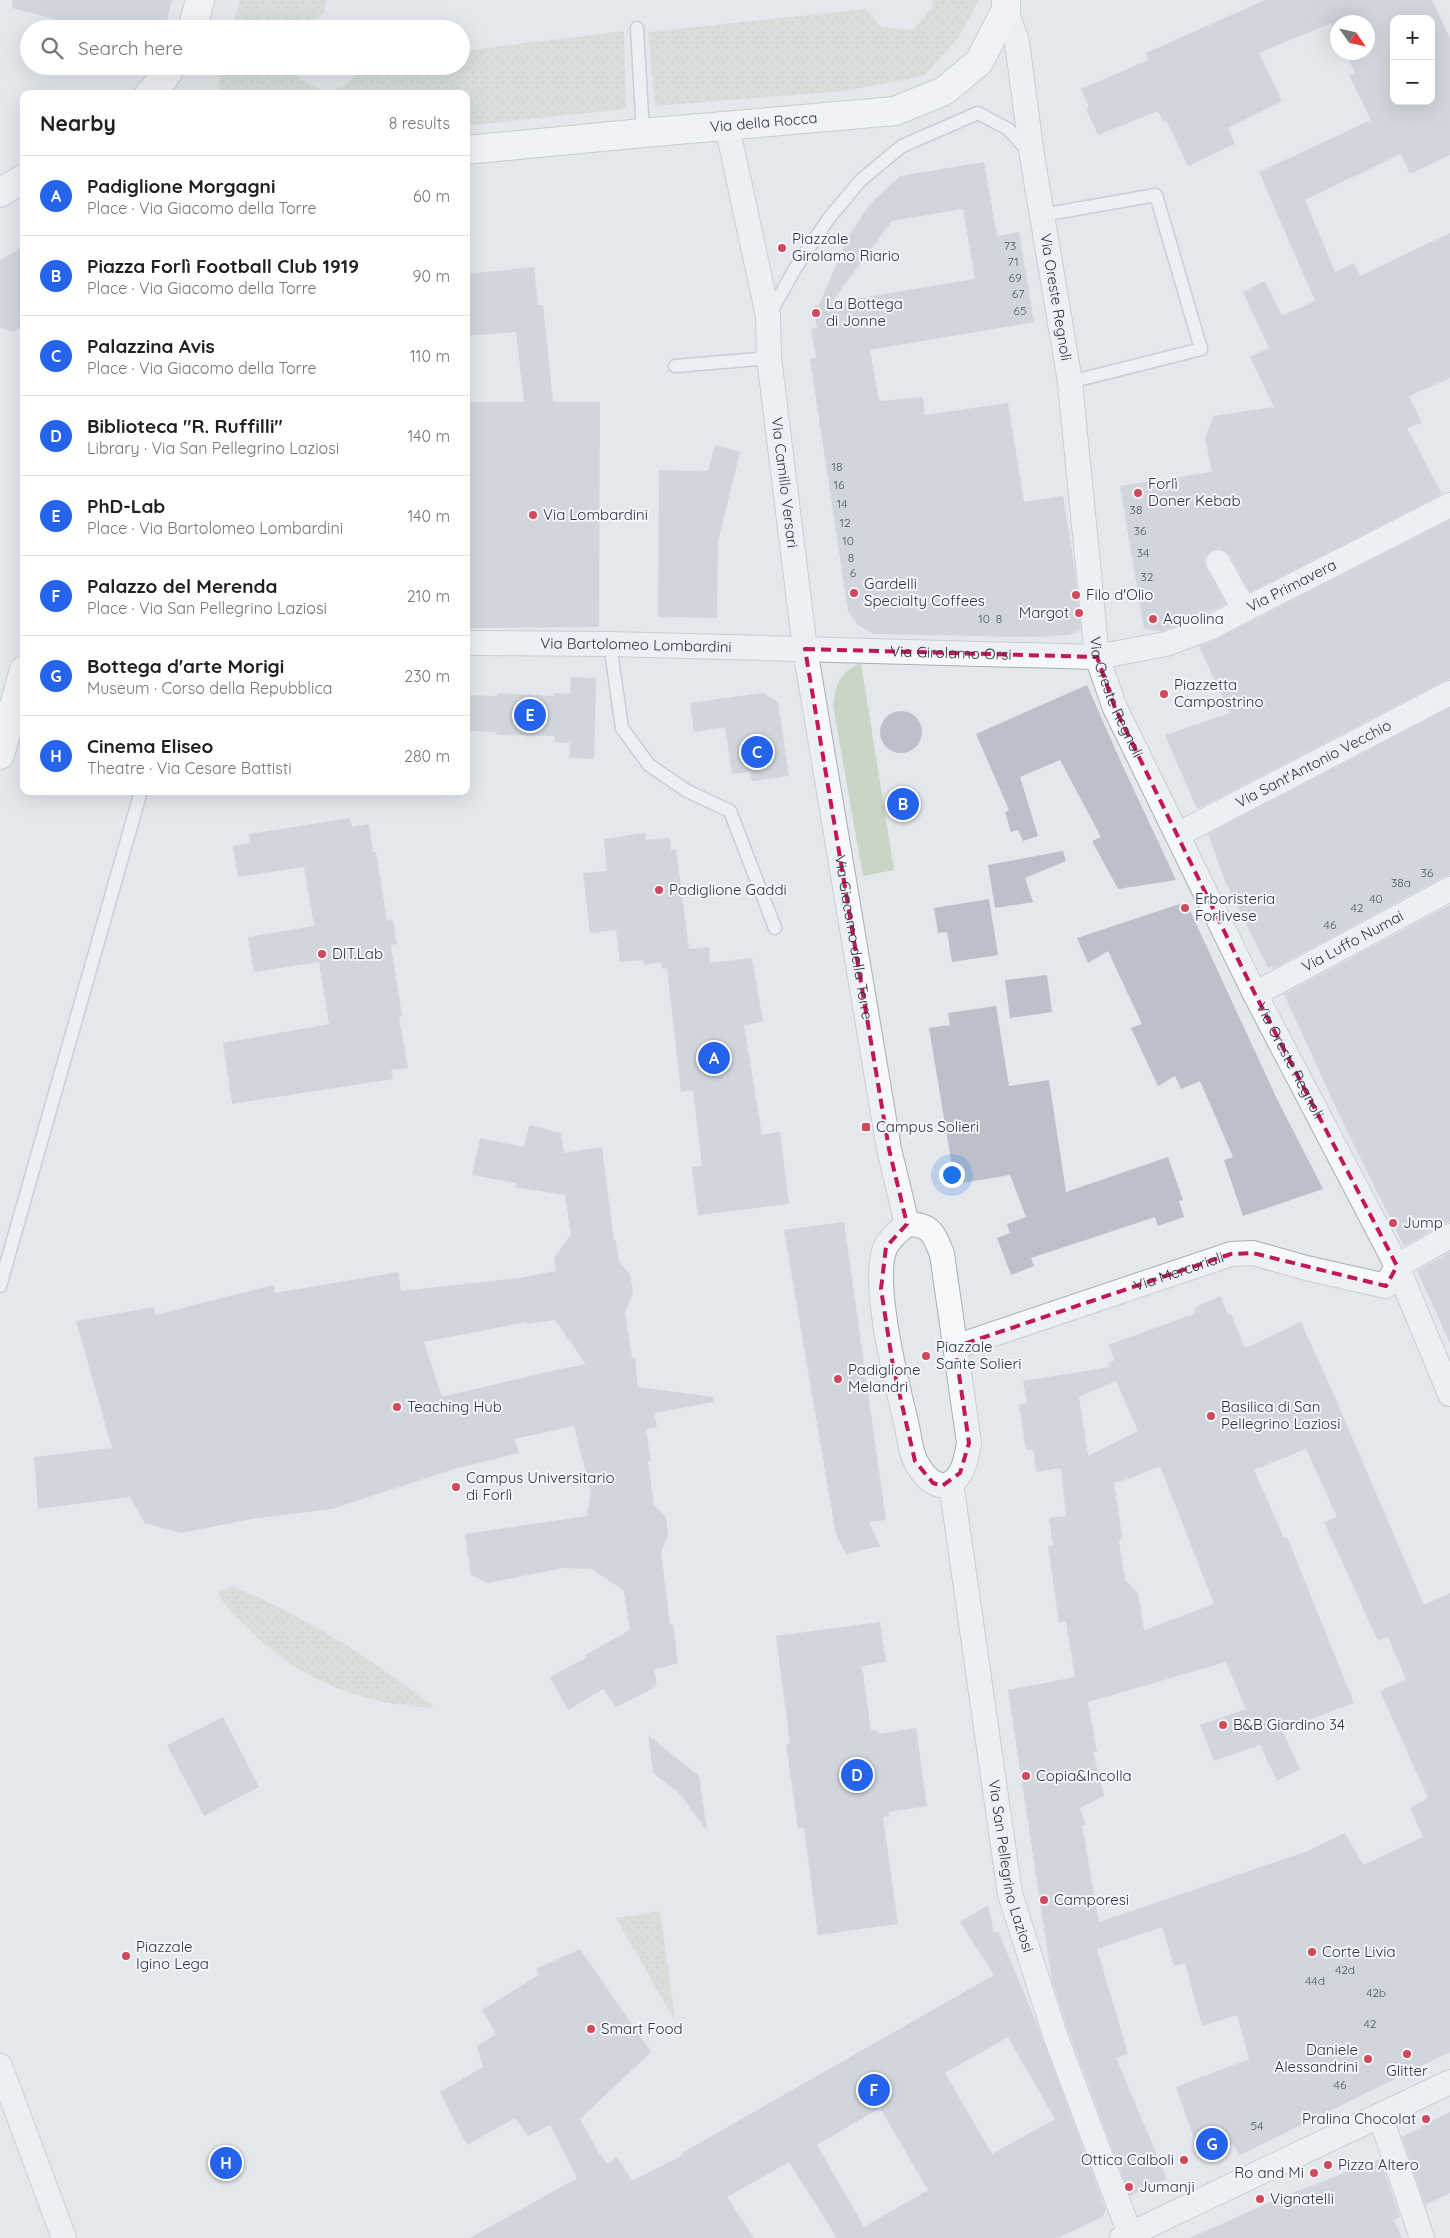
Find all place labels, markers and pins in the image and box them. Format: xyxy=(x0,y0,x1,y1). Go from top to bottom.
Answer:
place label: Piazzale Girolamo Riario xyxy=(792,229,900,265)
marker: Piazzale Girolamo Riario xyxy=(776,242,788,254)
place label: La Bottega di Jonne xyxy=(826,294,903,330)
marker: La Bottega di Jonne xyxy=(810,307,822,319)
place label: Forlì Doner Kebab xyxy=(1148,474,1241,510)
marker: Forlì Doner Kebab xyxy=(1132,487,1144,499)
place label: Via Lombardini xyxy=(543,505,648,524)
marker: Via Lombardini xyxy=(527,509,539,521)
place label: Gardelli Specialty Coffees xyxy=(864,574,985,610)
place label: Filo d'Olio xyxy=(1086,585,1153,604)
marker: Gardelli Specialty Coffees xyxy=(848,587,860,599)
marker: Filo d'Olio xyxy=(1070,589,1082,601)
place label: Margot xyxy=(1019,603,1069,622)
marker: Margot xyxy=(1073,607,1085,619)
place label: Aquolina xyxy=(1163,609,1224,628)
marker: Aquolina xyxy=(1147,613,1159,625)
place label: Piazzetta Campostrino xyxy=(1174,675,1264,711)
marker: Piazzetta Campostrino xyxy=(1158,688,1170,700)
pin: E xyxy=(514,696,546,734)
pin: C xyxy=(741,733,773,771)
pin: B xyxy=(887,785,919,823)
place label: Padiglione Gaddi xyxy=(669,880,787,899)
marker: Padiglione Gaddi xyxy=(653,884,665,896)
place label: Erboristeria Forlivese xyxy=(1195,889,1275,925)
marker: Erboristeria Forlivese xyxy=(1179,902,1191,914)
place label: DIT.Lab xyxy=(332,944,383,963)
marker: DIT.Lab xyxy=(316,948,328,960)
pin: A xyxy=(698,1039,730,1077)
place label: Campus Solieri xyxy=(876,1117,979,1136)
marker: Campus Solieri xyxy=(860,1121,872,1133)
place label: Jump xyxy=(1403,1213,1443,1232)
marker: Jump xyxy=(1387,1217,1399,1229)
place label: Piazzale Sante Solieri xyxy=(936,1337,1021,1373)
marker: Piazzale Sante Solieri xyxy=(920,1350,932,1362)
place label: Padiglione Melandri xyxy=(848,1360,920,1396)
marker: Padiglione Melandri xyxy=(832,1373,844,1385)
place label: Teaching Hub xyxy=(407,1397,502,1416)
place label: Basilica di San Pellegrino Laziosi xyxy=(1221,1397,1340,1433)
marker: Teaching Hub xyxy=(391,1401,403,1413)
marker: Basilica di San Pellegrino Laziosi xyxy=(1205,1410,1217,1422)
place label: Campus Universitario di Forlì xyxy=(466,1468,614,1504)
marker: Campus Universitario di Forlì xyxy=(450,1481,462,1493)
place label: B&B Giardino 34 xyxy=(1233,1715,1345,1734)
marker: B&B Giardino 34 xyxy=(1217,1719,1229,1731)
pin: D xyxy=(841,1756,873,1794)
place label: Copia&Incolla xyxy=(1036,1766,1132,1785)
marker: Copia&Incolla xyxy=(1020,1770,1032,1782)
place label: Camporesi xyxy=(1054,1890,1129,1909)
marker: Camporesi xyxy=(1038,1894,1050,1906)
place label: Piazzale Igino Lega xyxy=(136,1937,209,1973)
place label: Corte Livia xyxy=(1322,1942,1396,1961)
marker: Corte Livia xyxy=(1306,1946,1318,1958)
marker: Piazzale Igino Lega xyxy=(120,1950,132,1962)
place label: Smart Food xyxy=(601,2019,683,2038)
marker: Smart Food xyxy=(585,2023,597,2035)
place label: Daniele Alessandrini xyxy=(1275,2040,1358,2076)
marker: Glitter xyxy=(1401,2048,1413,2060)
marker: Daniele Alessandrini xyxy=(1362,2053,1374,2065)
place label: Glitter xyxy=(1386,2061,1428,2080)
pin: F xyxy=(858,2071,890,2109)
place label: Pralina Chocolat xyxy=(1302,2109,1416,2128)
marker: Pralina Chocolat xyxy=(1420,2113,1432,2125)
pin: G xyxy=(1196,2125,1228,2163)
pin: H xyxy=(210,2144,242,2182)
place label: Ottica Calboli xyxy=(1081,2150,1174,2169)
marker: Ottica Calboli xyxy=(1178,2154,1190,2166)
place label: Pizza Altero xyxy=(1338,2155,1419,2174)
marker: Pizza Altero xyxy=(1322,2159,1334,2171)
place label: Ro and Mi xyxy=(1234,2163,1304,2182)
marker: Ro and Mi xyxy=(1308,2167,1320,2179)
place label: Jumanji xyxy=(1139,2177,1195,2196)
marker: Jumanji xyxy=(1123,2181,1135,2193)
place label: Vignatelli xyxy=(1270,2189,1334,2208)
marker: Vignatelli xyxy=(1254,2193,1266,2205)

